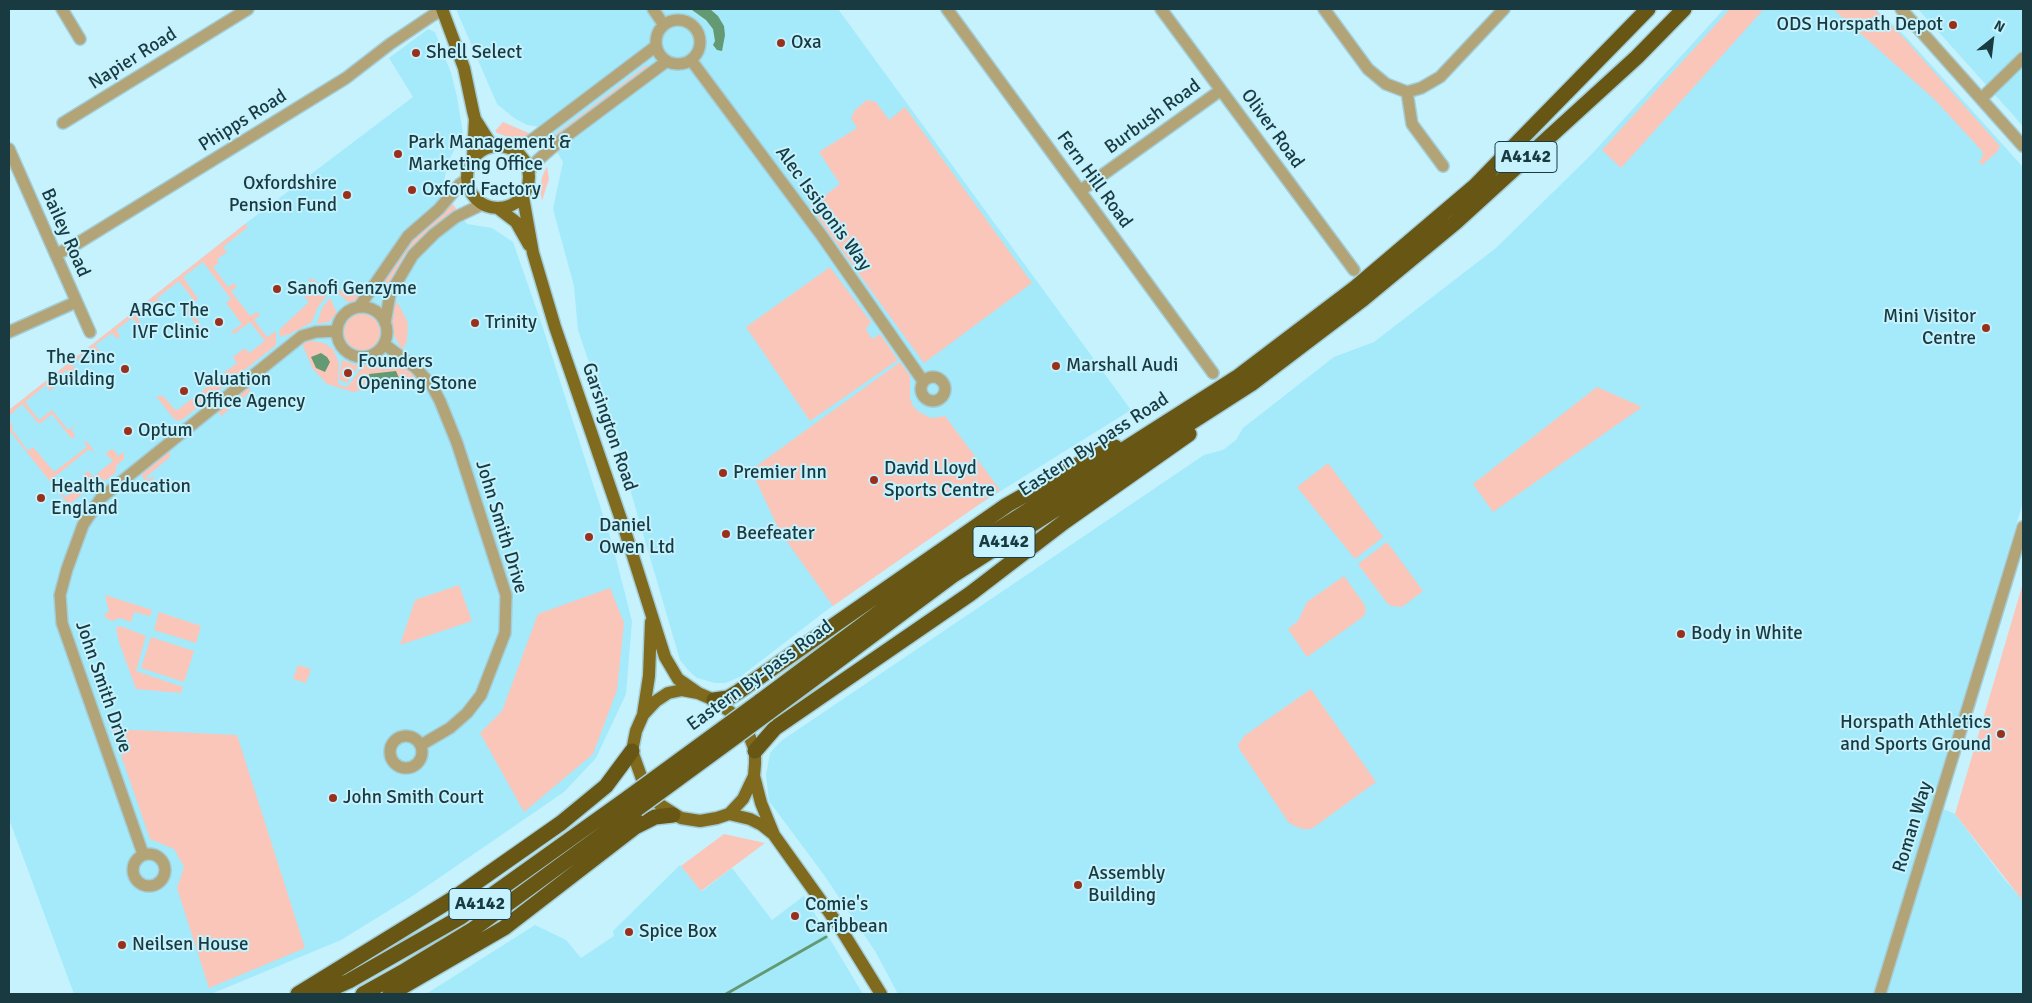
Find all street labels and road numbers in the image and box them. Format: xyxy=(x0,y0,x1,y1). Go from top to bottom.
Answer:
street label: Napier Road xyxy=(85,23,181,95)
street label: Burbush Road xyxy=(1101,75,1205,159)
street label: Phipps Road xyxy=(195,85,291,157)
street label: Oliver Road xyxy=(1236,85,1308,173)
street label: Fern Hill Road xyxy=(1051,127,1137,233)
street label: Alec Issigonis Way xyxy=(770,142,876,276)
road number: A4142 xyxy=(1495,142,1557,172)
street label: Bailey Road xyxy=(35,185,95,281)
street label: Garsington Road xyxy=(576,360,642,494)
street label: Eastern By-pass Road xyxy=(1015,388,1173,502)
street label: John Smith Drive xyxy=(470,458,532,596)
road number: A4142 xyxy=(973,526,1035,558)
street label: Eastern By-pass Road xyxy=(683,616,837,736)
street label: John Smith Drive xyxy=(70,618,136,756)
street label: Roman Way xyxy=(1888,779,1938,875)
road number: A4142 xyxy=(449,889,511,920)

